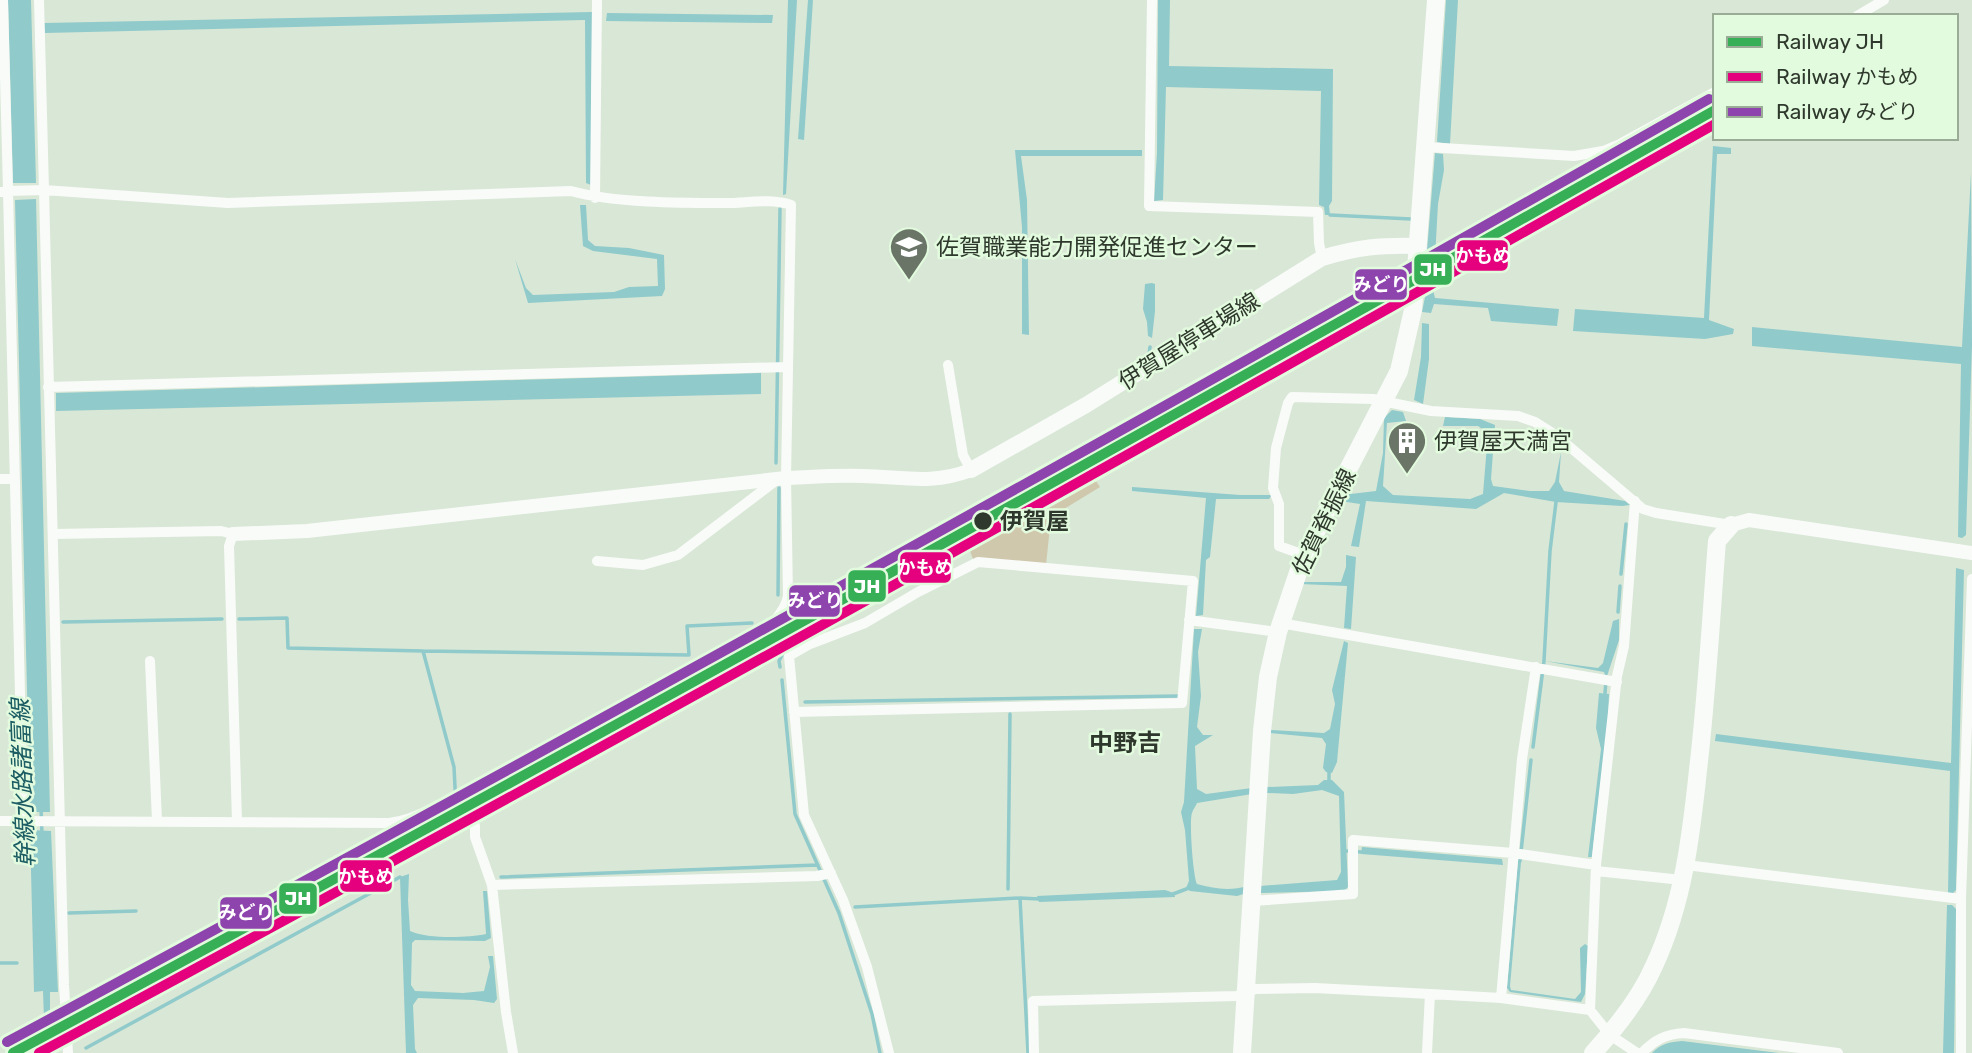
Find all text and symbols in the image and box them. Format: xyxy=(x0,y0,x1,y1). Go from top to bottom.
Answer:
legend xyxy=(1713,14,1958,140)
text: Railway JH xyxy=(1776,29,1884,54)
text: Railway かもめ xyxy=(1776,64,1919,89)
text: Railway みどり xyxy=(1776,99,1919,124)
school or university icon: 佐賀職業能力開発促進センター xyxy=(888,226,930,281)
place label: 佐賀職業能力開発促進センター xyxy=(936,233,1258,261)
line badge: かもめ xyxy=(1456,239,1509,272)
text: かもめ xyxy=(1454,244,1512,267)
line badge: JH xyxy=(1413,253,1453,286)
text: JH xyxy=(1420,258,1446,281)
line badge: みどり xyxy=(1354,268,1408,301)
text: みどり xyxy=(1352,273,1410,296)
street label: 伊賀屋停車場線 xyxy=(1113,286,1265,396)
building icon: 伊賀屋天満宮 xyxy=(1386,420,1428,475)
place label: 伊賀屋天満宮 xyxy=(1434,427,1572,455)
street label: 佐賀脊振線 xyxy=(1286,464,1362,580)
place label: 伊賀屋 xyxy=(1000,507,1069,535)
marker: 伊賀屋 xyxy=(972,510,994,532)
line badge: かもめ xyxy=(899,551,952,584)
text: かもめ xyxy=(896,556,954,579)
line badge: JH xyxy=(847,569,887,603)
text: JH xyxy=(854,575,880,598)
line badge: みどり xyxy=(788,584,841,618)
text: みどり xyxy=(786,589,844,612)
water label: 幹線水路諸富線 xyxy=(6,696,40,867)
district label: 中野吉 xyxy=(1089,729,1161,757)
line badge: かもめ xyxy=(339,859,393,893)
text: かもめ xyxy=(337,865,395,888)
line badge: JH xyxy=(278,882,318,915)
text: JH xyxy=(285,887,311,910)
line badge: みどり xyxy=(219,896,273,930)
text: みどり xyxy=(217,901,275,924)

